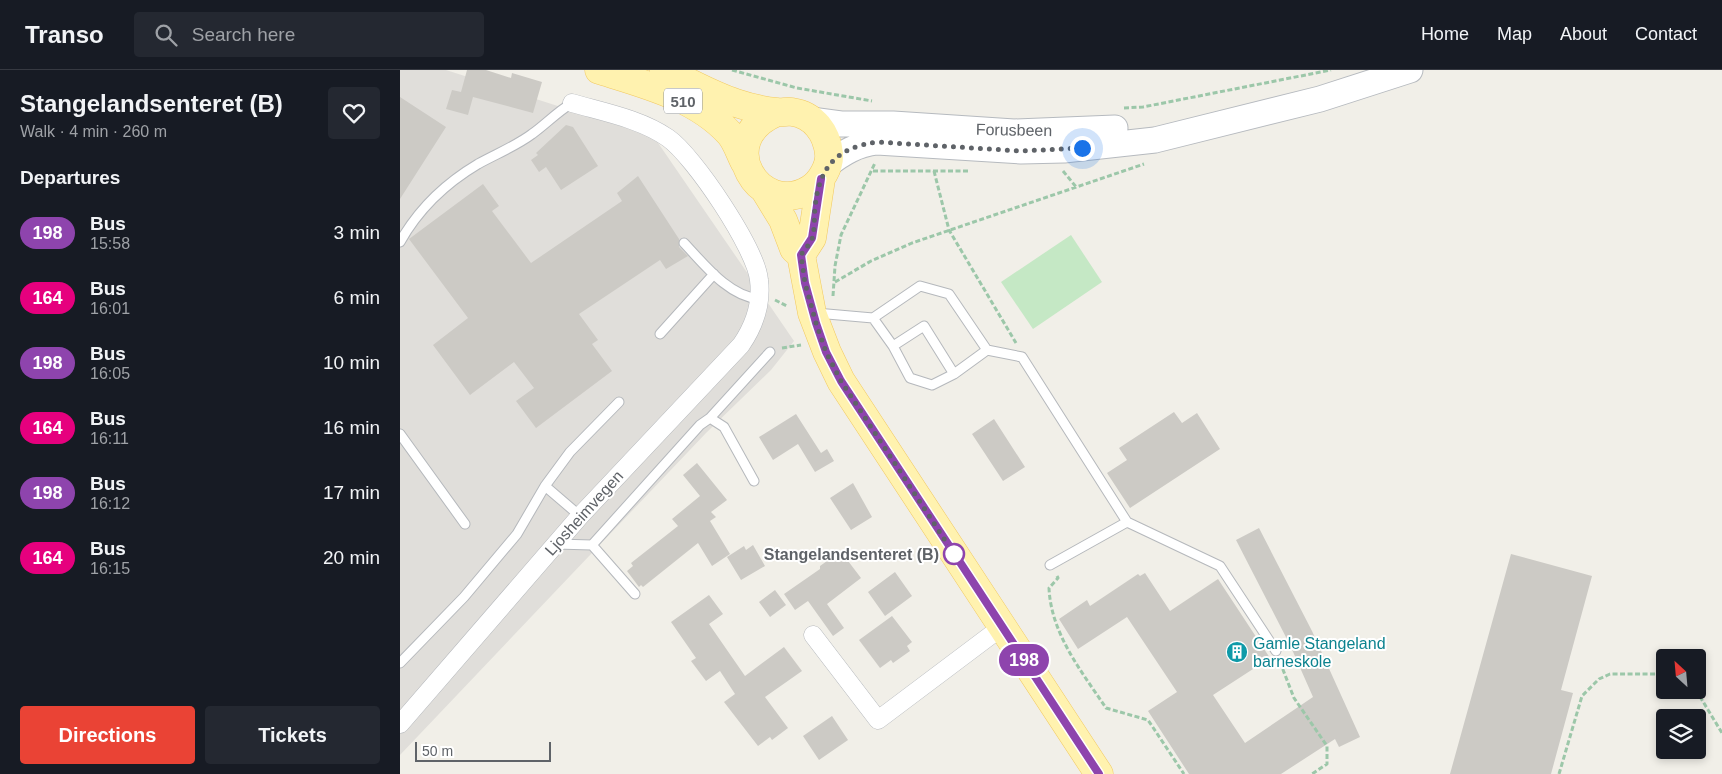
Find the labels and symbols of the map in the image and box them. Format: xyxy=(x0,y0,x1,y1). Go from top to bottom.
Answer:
road number: 510 xyxy=(664,88,702,114)
street label: Forusbeen xyxy=(976,121,1052,139)
your location xyxy=(1070,136,1095,161)
street label: Ljosheimvegen xyxy=(542,467,626,559)
marker: Stangelandsenteret (B) xyxy=(943,543,965,565)
place label: Stangelandsenteret (B) xyxy=(764,546,939,563)
place label: Gamle Stangeland barneskole xyxy=(1253,635,1386,670)
building icon: Gamle Stangeland barneskole xyxy=(1225,640,1249,664)
line badge: 198 xyxy=(995,644,1053,676)
north arrow xyxy=(1656,649,1706,699)
scale bar xyxy=(415,739,551,762)

